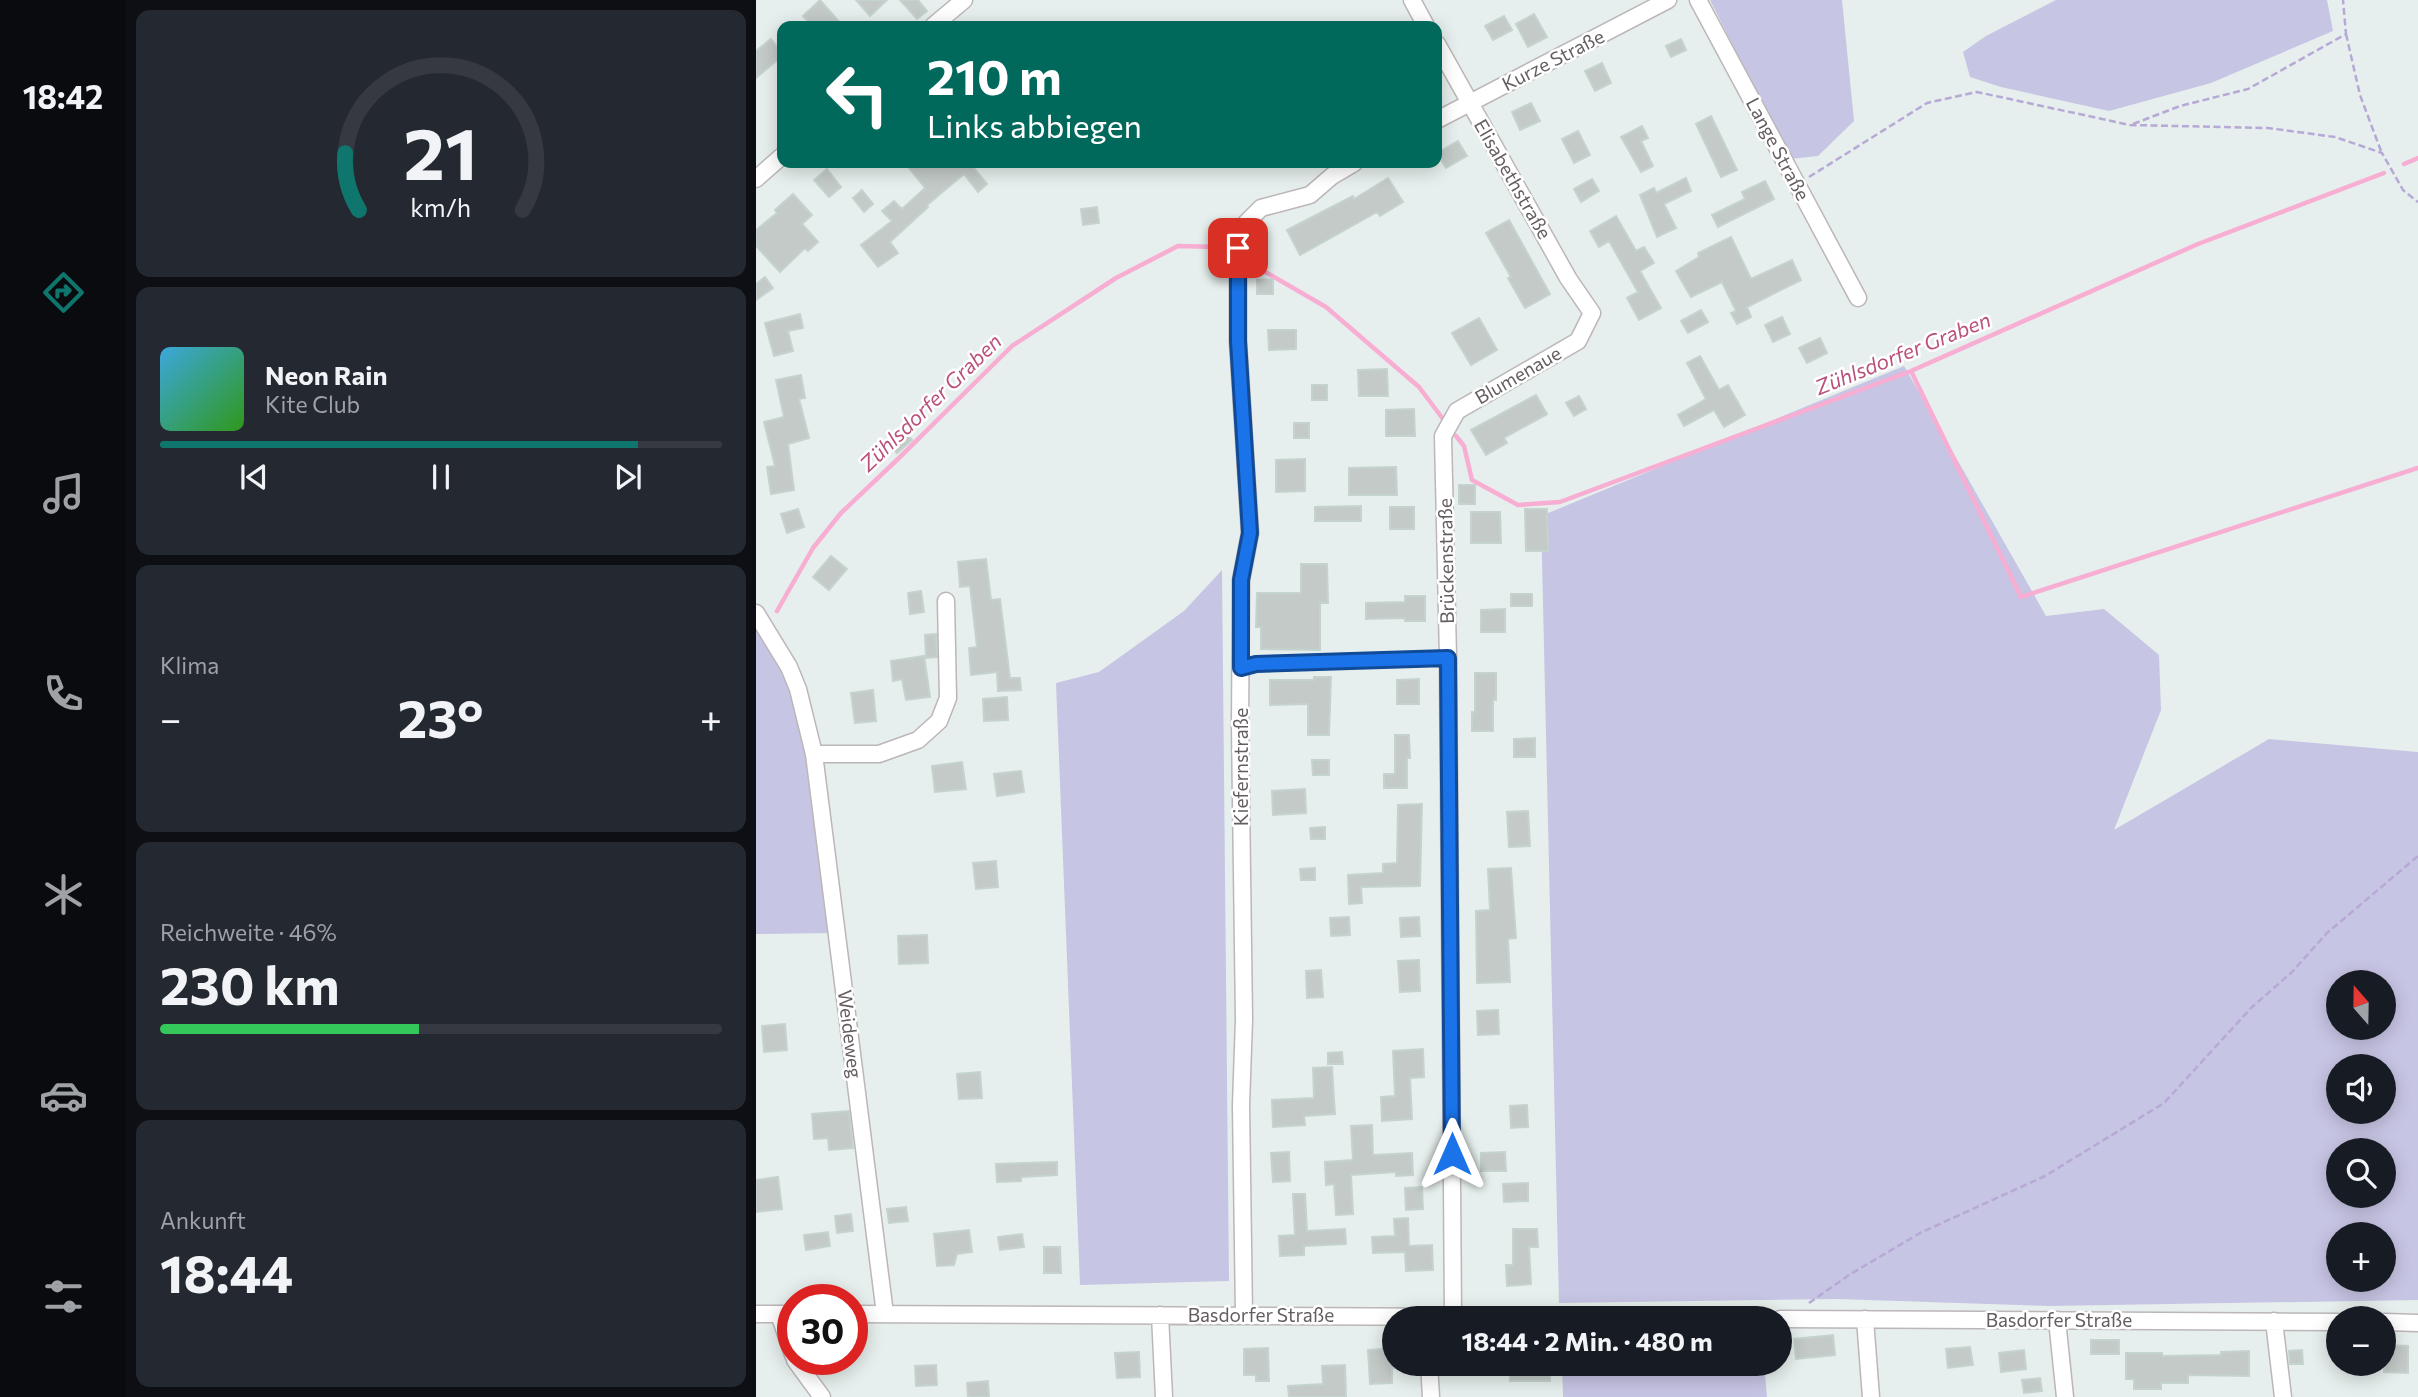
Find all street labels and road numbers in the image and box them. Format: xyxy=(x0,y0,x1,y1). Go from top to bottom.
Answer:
street label: Kurze Straße xyxy=(1498,24,1608,95)
street label: Lange Straße xyxy=(1742,93,1815,204)
street label: Elisabethstraße xyxy=(1470,115,1557,243)
street label: Blumenaue xyxy=(1471,341,1565,408)
street label: Brückenstraße xyxy=(1433,498,1458,624)
street label: Kiefernstraße xyxy=(1229,708,1252,826)
street label: Weideweg xyxy=(834,988,867,1079)
street label: Basdorfer Straße xyxy=(1188,1303,1334,1326)
street label: Basdorfer Straße xyxy=(1986,1308,2132,1331)

